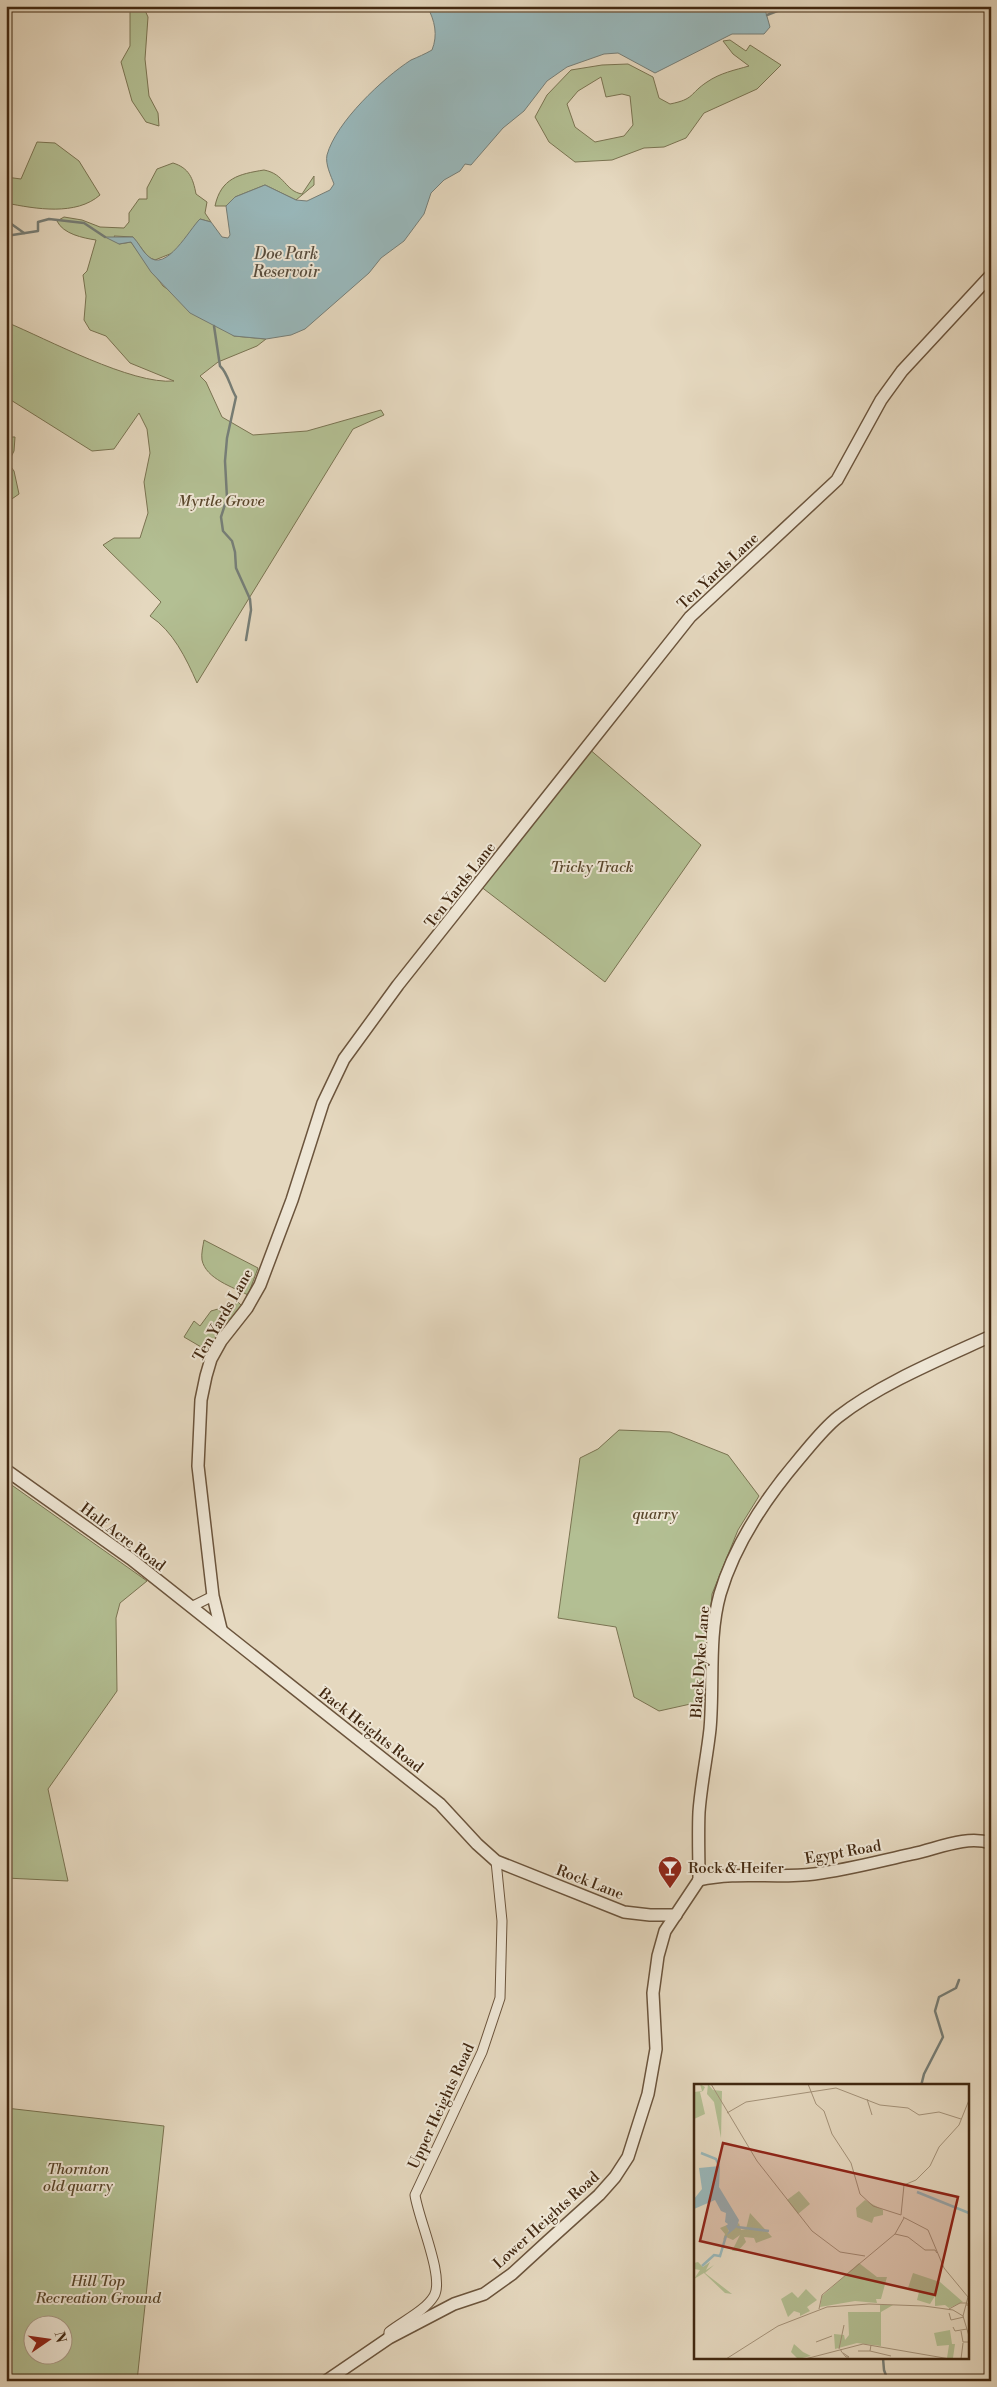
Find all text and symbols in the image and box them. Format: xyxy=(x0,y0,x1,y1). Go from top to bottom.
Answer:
water label: Doe Park Reservoir xyxy=(251,244,321,282)
park label: Myrtle Grove xyxy=(178,492,264,511)
street label: Ten Yards Lane xyxy=(674,529,763,614)
street label: Ten Yards Lane xyxy=(421,838,500,932)
park label: Tricky Track xyxy=(550,858,634,877)
street label: Ten Yards Lane xyxy=(189,1265,258,1365)
street label: Half Acre Road xyxy=(76,1499,169,1576)
park label: quarry xyxy=(632,1505,679,1524)
street label: Black Dyke Lane xyxy=(687,1605,714,1720)
street label: Back Heights Road xyxy=(314,1683,427,1777)
street label: Egypt Road xyxy=(803,1836,883,1869)
bar icon: Rock & Heifer xyxy=(657,1855,683,1889)
place label: Rock & Heifer xyxy=(688,1859,785,1878)
street label: Rock Lane xyxy=(553,1861,626,1904)
street label: Upper Heights Road xyxy=(404,2040,479,2172)
inset map xyxy=(694,2084,970,2360)
park label: Thornton old quarry xyxy=(43,2160,114,2196)
street label: Lower Heights Road xyxy=(489,2167,604,2273)
park label: Hill Top Recreation Ground xyxy=(34,2272,161,2308)
north arrow xyxy=(22,2314,72,2364)
text: N xyxy=(50,2330,70,2345)

